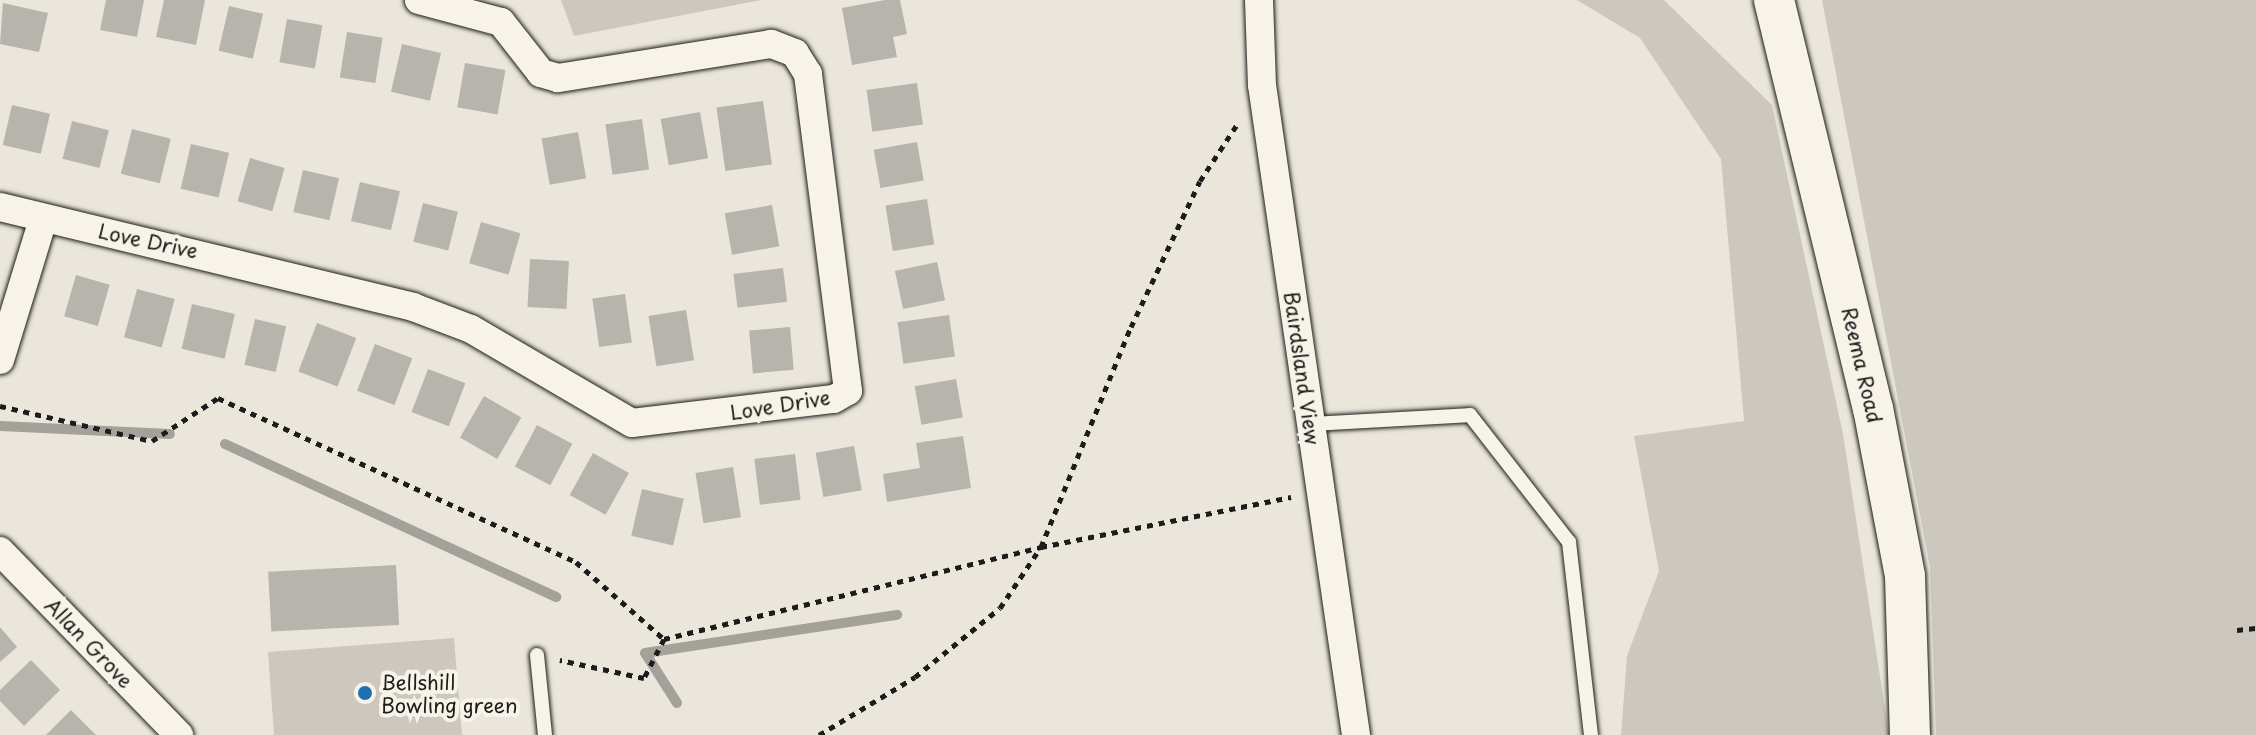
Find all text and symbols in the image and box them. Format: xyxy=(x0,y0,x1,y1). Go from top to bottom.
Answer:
street label: Love Drive xyxy=(96,219,200,263)
street label: Bairdsland View xyxy=(1279,289,1325,447)
street label: Reema Road xyxy=(1837,304,1887,426)
street label: Love Drive xyxy=(728,385,832,425)
street label: Allan Grove xyxy=(40,593,138,693)
place label: Bellshill Bowling green xyxy=(381,670,517,717)
marker: Bellshill Bowling green xyxy=(356,684,374,702)

